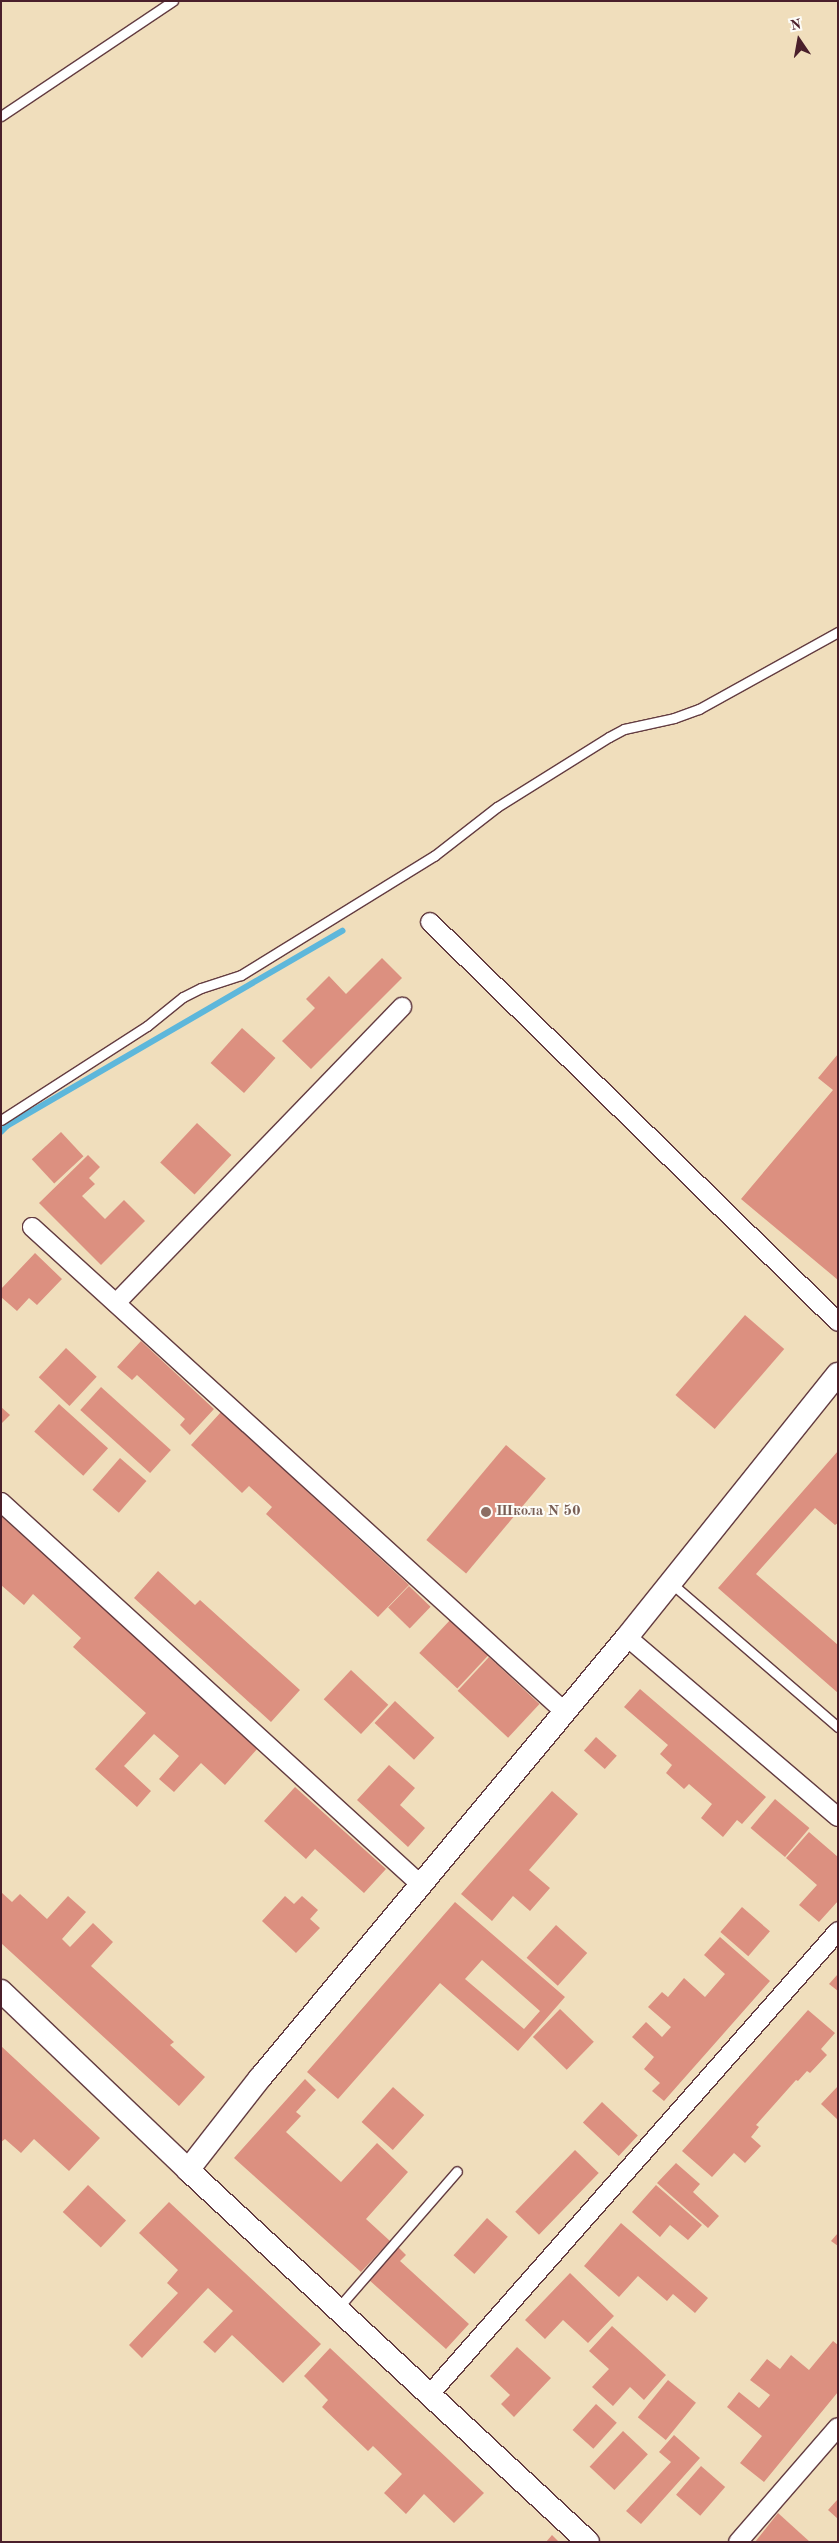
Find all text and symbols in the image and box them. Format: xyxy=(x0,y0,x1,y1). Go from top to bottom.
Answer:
north arrow xyxy=(774,15,824,65)
text: N xyxy=(789,17,803,33)
place label: Школа N 50 xyxy=(496,1503,581,1521)
marker: Школа N 50 xyxy=(480,1506,492,1518)

